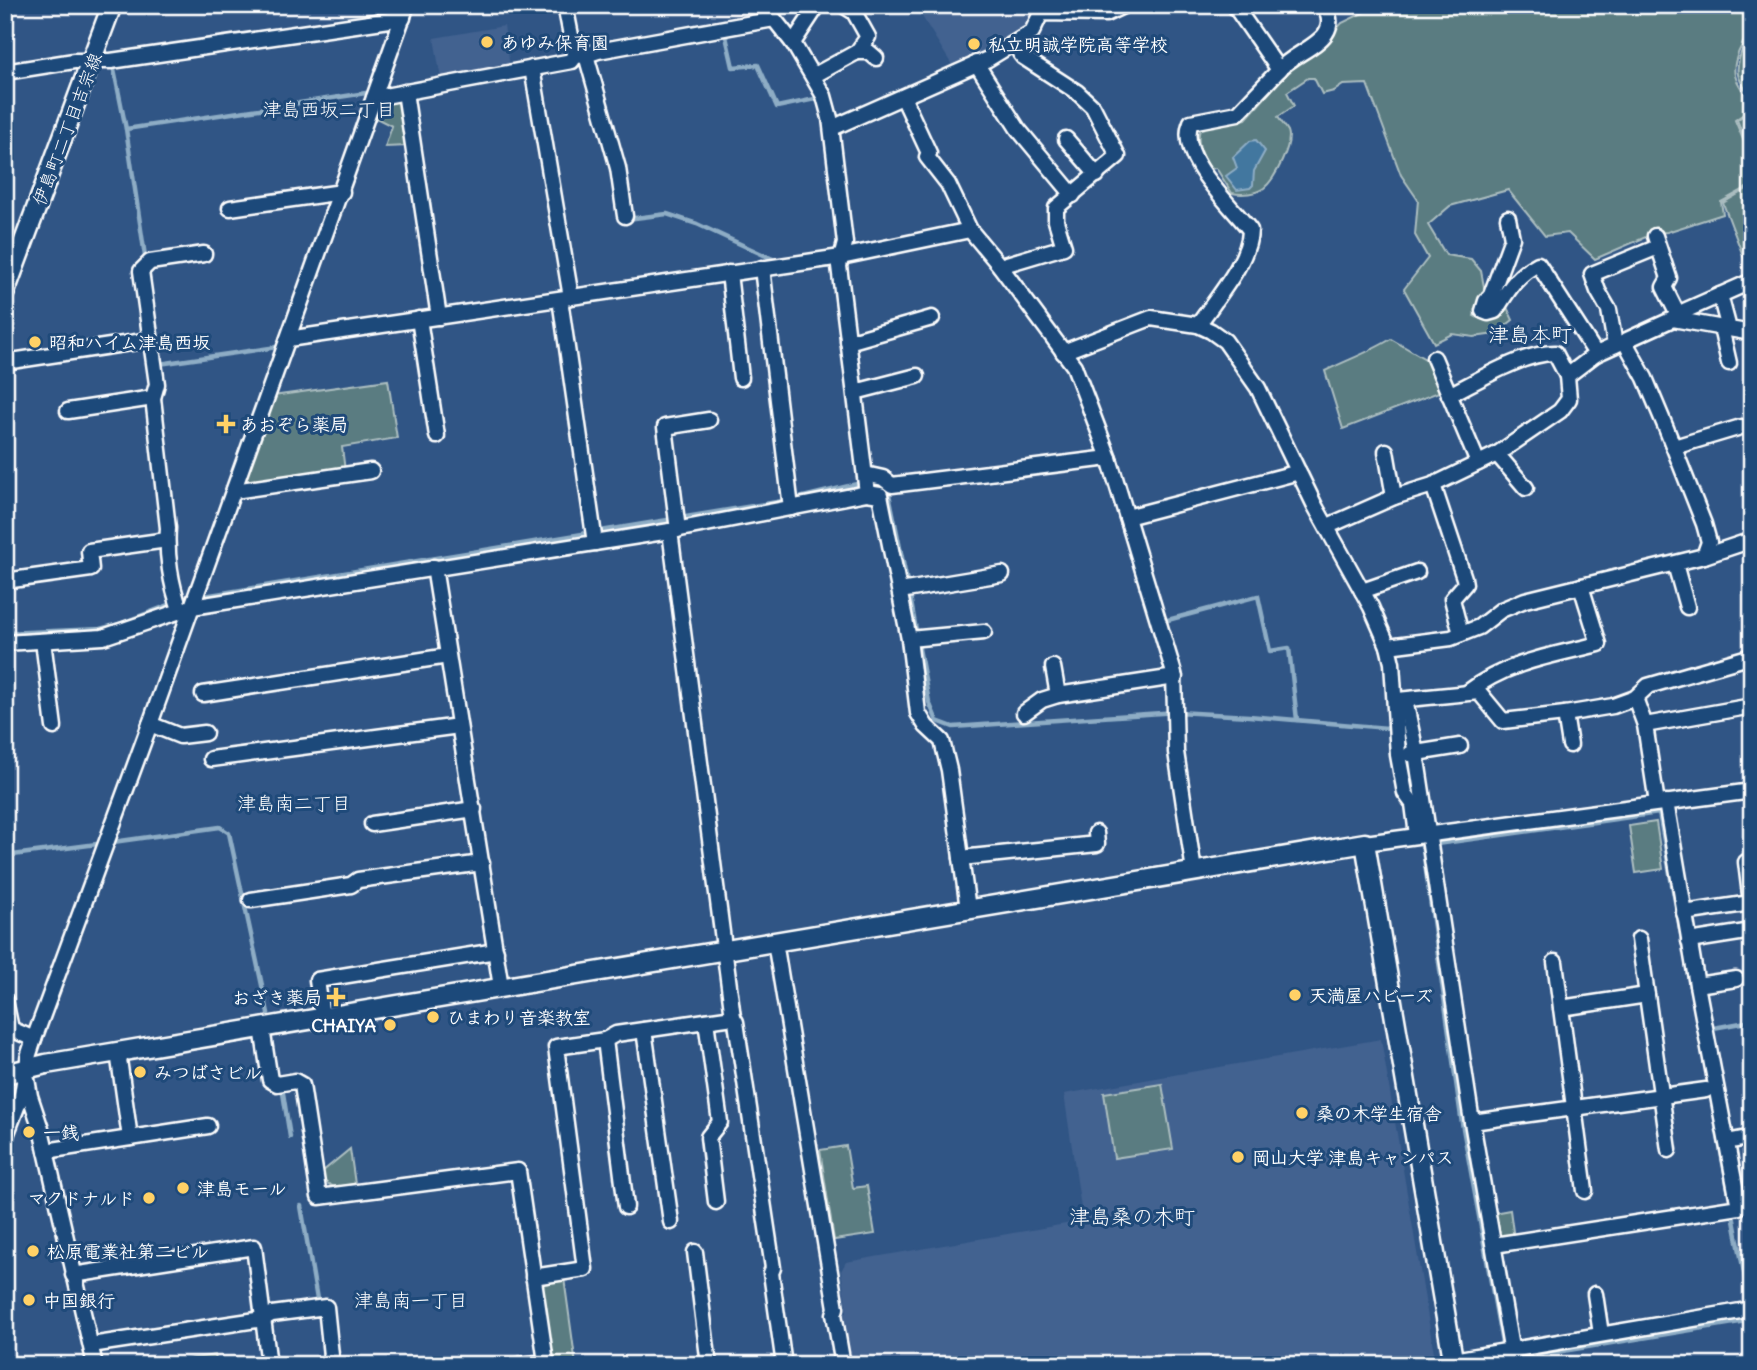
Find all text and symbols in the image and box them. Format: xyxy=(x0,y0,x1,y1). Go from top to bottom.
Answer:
place label: あゆみ保育園 xyxy=(501,31,609,54)
place label: 私立明誠学院高等学校 xyxy=(988,33,1168,56)
marker: あゆみ保育園 xyxy=(479,34,495,50)
marker: 私立明誠学院高等学校 xyxy=(966,36,982,52)
street label: 伊島町二丁目吉宗線 xyxy=(27,49,107,209)
district label: 津島西坂二丁目 xyxy=(262,97,396,121)
district label: 津島本町 xyxy=(1488,321,1572,348)
place label: 昭和ハイム津島西坂 xyxy=(49,331,210,354)
marker: 昭和ハイム津島西坂 xyxy=(27,334,43,350)
place label: あおぞら薬局 xyxy=(240,413,348,436)
marker: あおぞら薬局 xyxy=(218,416,234,432)
district label: 津島南二丁目 xyxy=(237,791,351,815)
place label: 天満屋ハビーズ xyxy=(1309,984,1433,1007)
place label: おざき薬局 xyxy=(232,986,322,1009)
marker: 天満屋ハビーズ xyxy=(1287,987,1303,1003)
marker: おざき薬局 xyxy=(328,989,344,1005)
place label: ひまわり音楽教室 xyxy=(447,1006,591,1029)
marker: ひまわり音楽教室 xyxy=(425,1009,441,1025)
place label: CHAIYA xyxy=(311,1014,376,1037)
marker: CHAIYA xyxy=(382,1017,398,1033)
place label: みつばさビル xyxy=(154,1061,262,1084)
marker: みつばさビル xyxy=(132,1064,148,1080)
place label: 桑の木学生宿舎 xyxy=(1316,1102,1442,1125)
marker: 桑の木学生宿舎 xyxy=(1294,1105,1310,1121)
place label: 一銭 xyxy=(43,1121,79,1144)
marker: 一銭 xyxy=(21,1124,37,1140)
place label: 岡山大学 津島キャンパス xyxy=(1252,1146,1454,1169)
marker: 岡山大学 津島キャンパス xyxy=(1230,1149,1246,1165)
place label: 津島モール xyxy=(197,1177,286,1200)
marker: 津島モール xyxy=(175,1180,191,1196)
place label: マクドナルド xyxy=(28,1187,135,1210)
marker: マクドナルド xyxy=(141,1190,157,1206)
district label: 津島桑の木町 xyxy=(1069,1203,1195,1230)
place label: 松原電業社第二ビル xyxy=(47,1240,209,1263)
marker: 松原電業社第二ビル xyxy=(25,1243,41,1259)
district label: 津島南一丁目 xyxy=(354,1288,468,1312)
place label: 中国銀行 xyxy=(43,1289,115,1312)
marker: 中国銀行 xyxy=(21,1292,37,1308)

